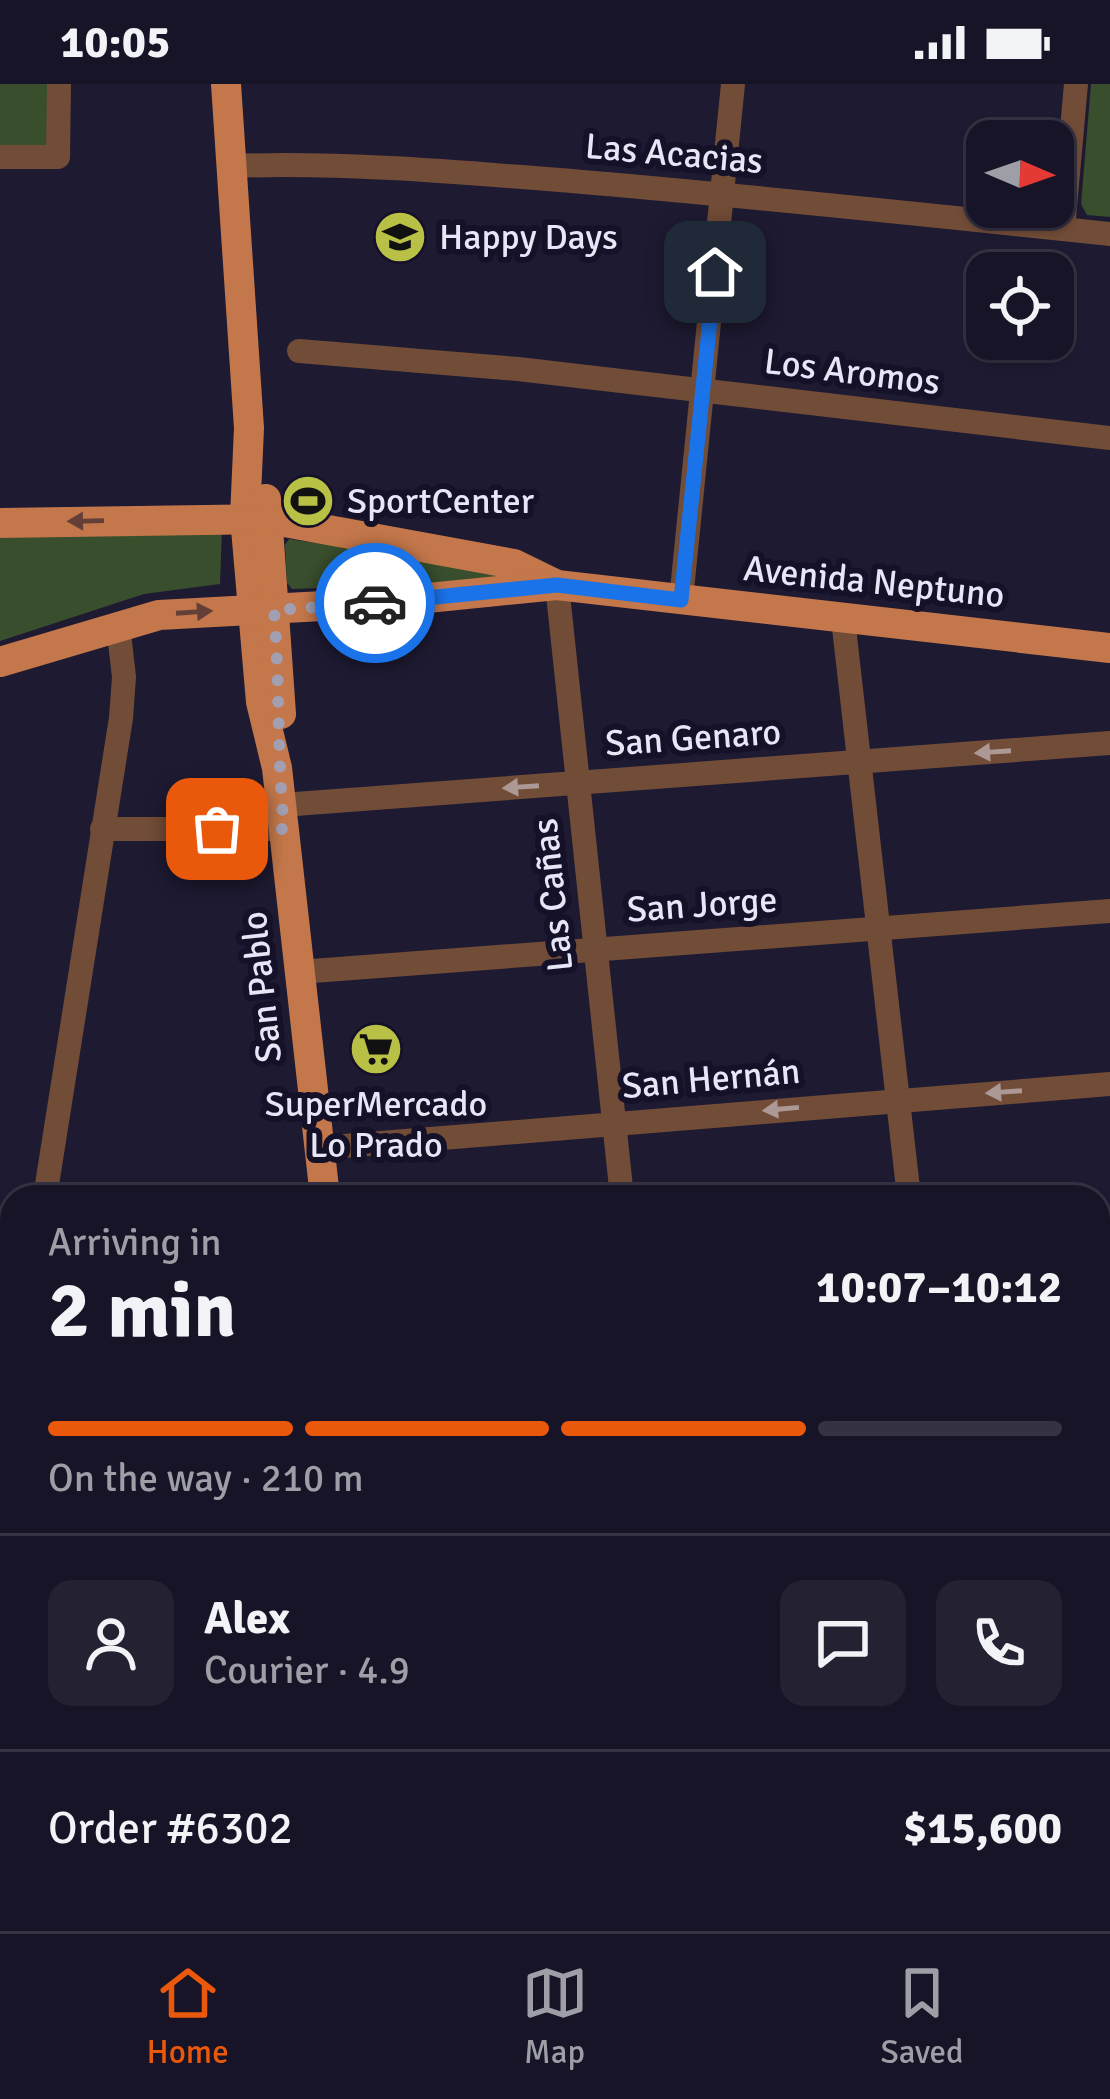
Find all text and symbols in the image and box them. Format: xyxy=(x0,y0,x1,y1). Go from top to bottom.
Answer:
text: 10:05 xyxy=(60,15,170,70)
north arrow xyxy=(966,120,1074,228)
map controls xyxy=(966,120,1074,360)
street label: Las Acacias xyxy=(583,124,765,184)
school or university icon: Happy Days xyxy=(372,209,428,265)
place label: Happy Days xyxy=(439,215,618,260)
pin xyxy=(664,221,766,323)
icon: home xyxy=(682,239,748,305)
button: locate xyxy=(966,252,1074,360)
street label: Los Aromos xyxy=(762,339,942,405)
sports icon: SportCenter xyxy=(280,473,336,529)
place label: SportCenter xyxy=(347,479,535,524)
one-way arrow xyxy=(66,511,104,530)
courier xyxy=(315,543,435,663)
street label: Avenida Neptuno xyxy=(741,546,1007,618)
icon: car xyxy=(342,570,408,636)
one-way arrow xyxy=(176,602,214,621)
street label: San Genaro xyxy=(604,709,782,767)
one-way arrow xyxy=(974,742,1011,761)
pin xyxy=(166,778,268,880)
one-way arrow xyxy=(502,778,539,797)
icon: bag xyxy=(184,796,250,862)
street label: Las Cañas xyxy=(523,816,583,974)
street label: San Jorge xyxy=(625,877,779,933)
street label: San Pablo xyxy=(232,909,292,1065)
supermarket icon: SuperMercado Lo Prado xyxy=(348,1021,404,1077)
street label: San Hernán xyxy=(620,1049,802,1109)
place label: SuperMercado Lo Prado xyxy=(265,1082,487,1168)
one-way arrow xyxy=(985,1082,1022,1101)
one-way arrow xyxy=(762,1100,799,1119)
text: Arriving in xyxy=(48,1218,222,1266)
text: 10:07–10:12 xyxy=(816,1260,1062,1315)
text: 2 min xyxy=(48,1263,236,1359)
text: On the way · 210 m xyxy=(48,1454,364,1502)
button: person xyxy=(48,1580,174,1706)
button: chat xyxy=(780,1580,906,1706)
button: phone xyxy=(936,1580,1062,1706)
text: Alex xyxy=(204,1591,290,1646)
text: Courier · 4.9 xyxy=(204,1646,410,1694)
text: Order #6302 xyxy=(48,1801,293,1856)
text: $15,600 xyxy=(903,1801,1062,1856)
tab: Home xyxy=(146,1960,229,2073)
tab: Map xyxy=(522,1960,588,2073)
tab: Saved xyxy=(880,1960,964,2073)

